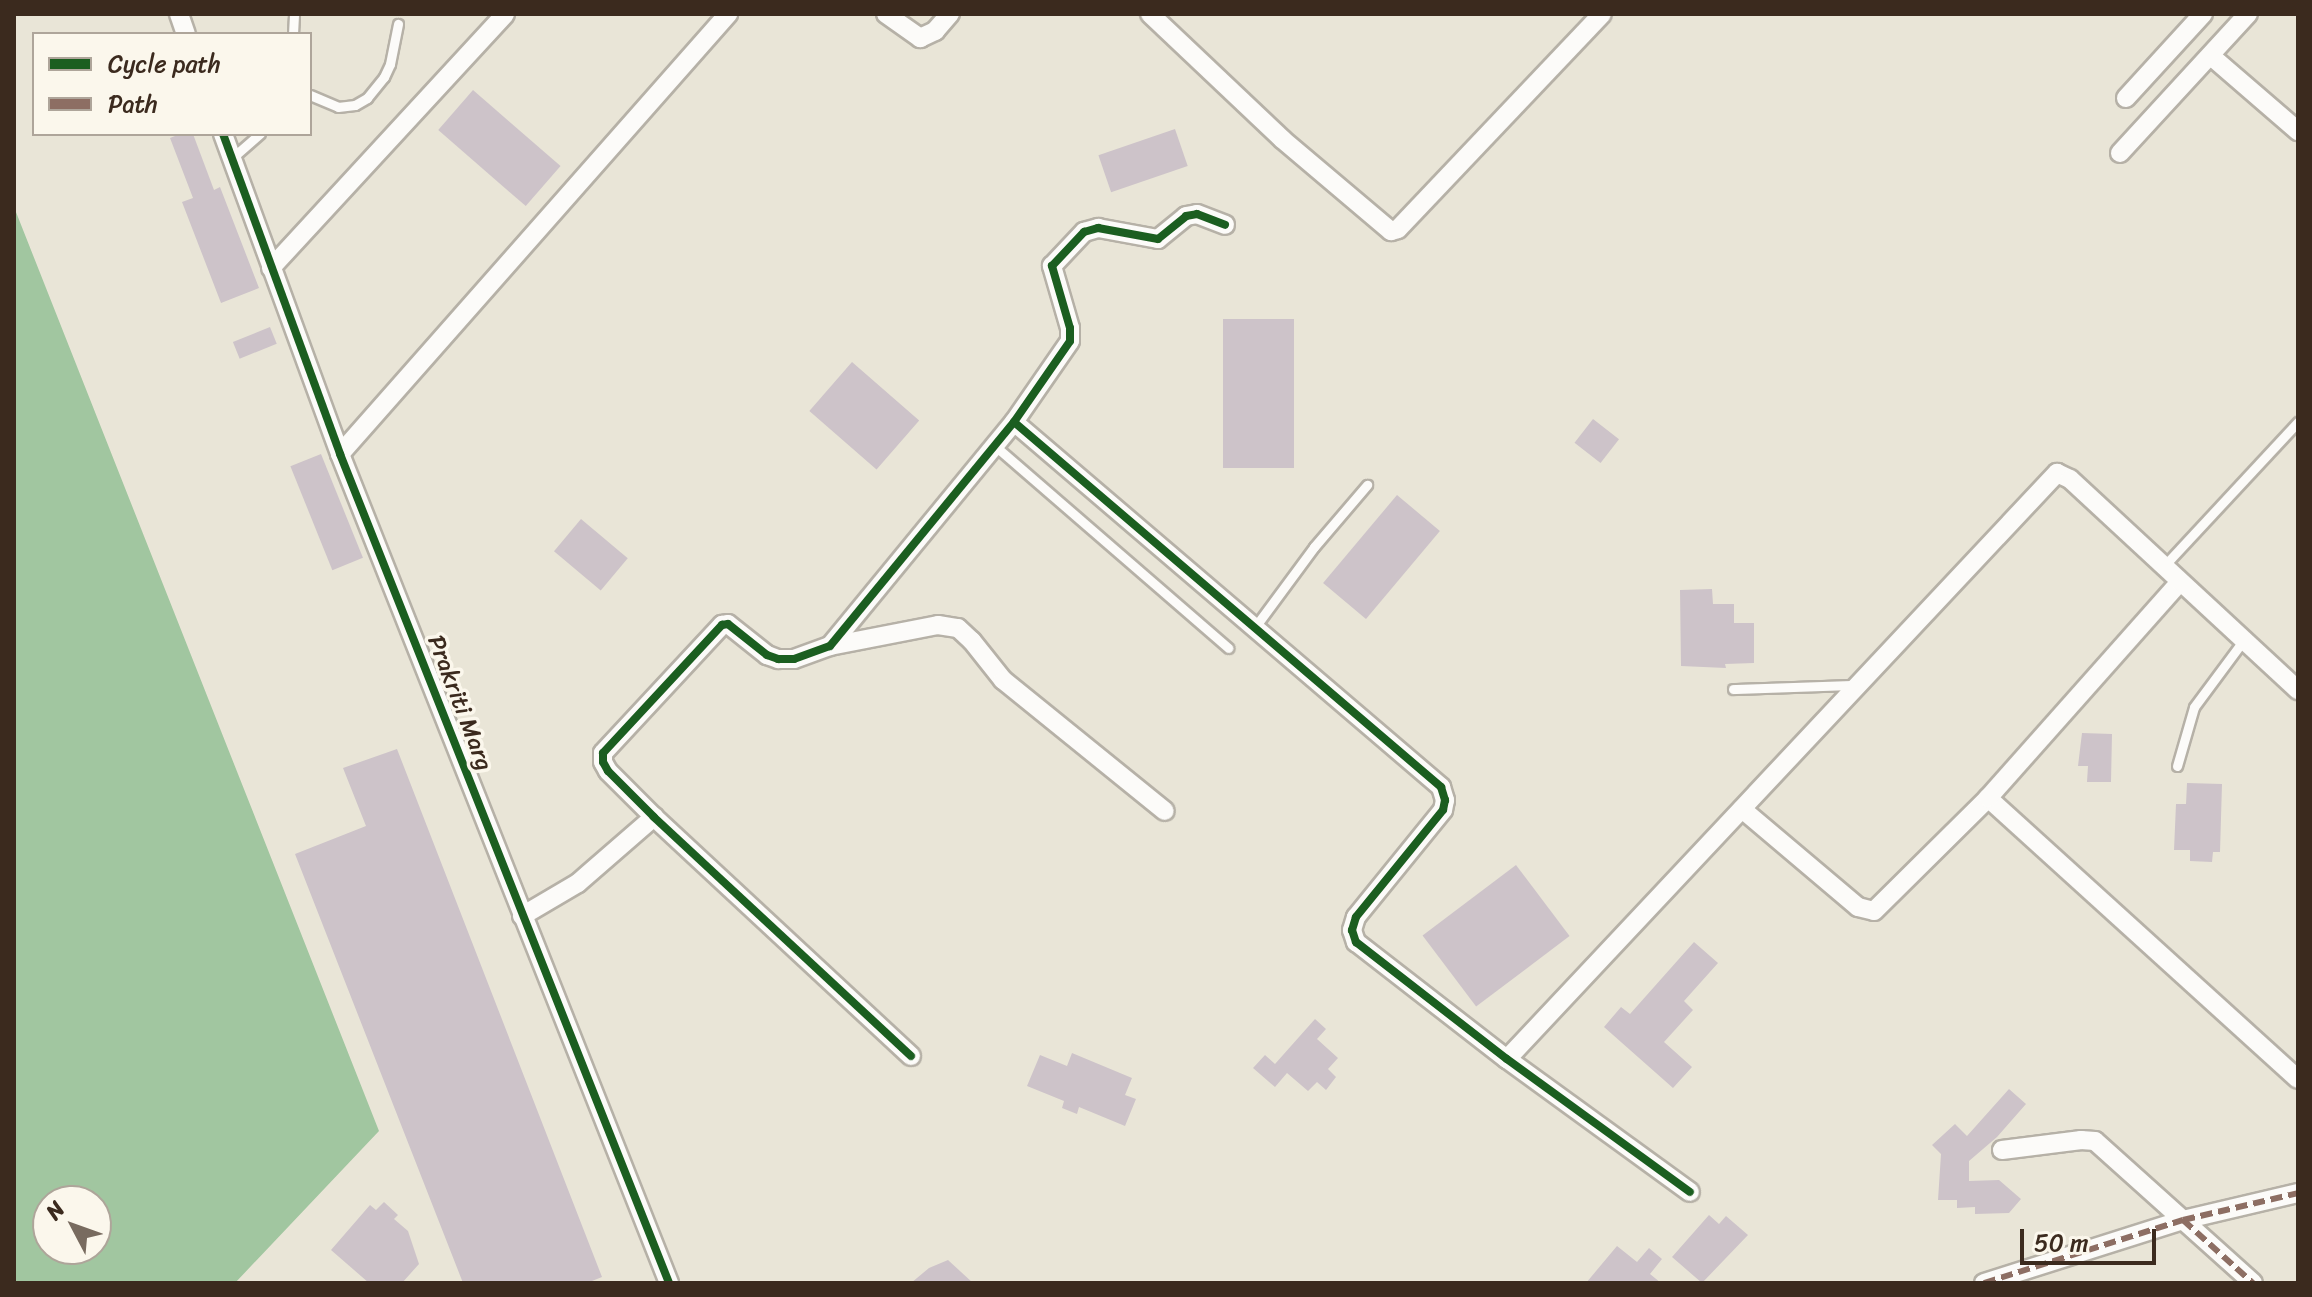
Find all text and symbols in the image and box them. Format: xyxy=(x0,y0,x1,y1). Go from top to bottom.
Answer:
legend xyxy=(32,32,312,136)
text: Cycle path xyxy=(108,43,221,85)
text: Path xyxy=(108,83,158,125)
street label: Prakriti Marg xyxy=(421,631,499,775)
north arrow xyxy=(32,1185,112,1265)
text: N xyxy=(35,1192,75,1229)
scale bar xyxy=(2024,1213,2160,1263)
text: 50 m xyxy=(2034,1222,2089,1264)

